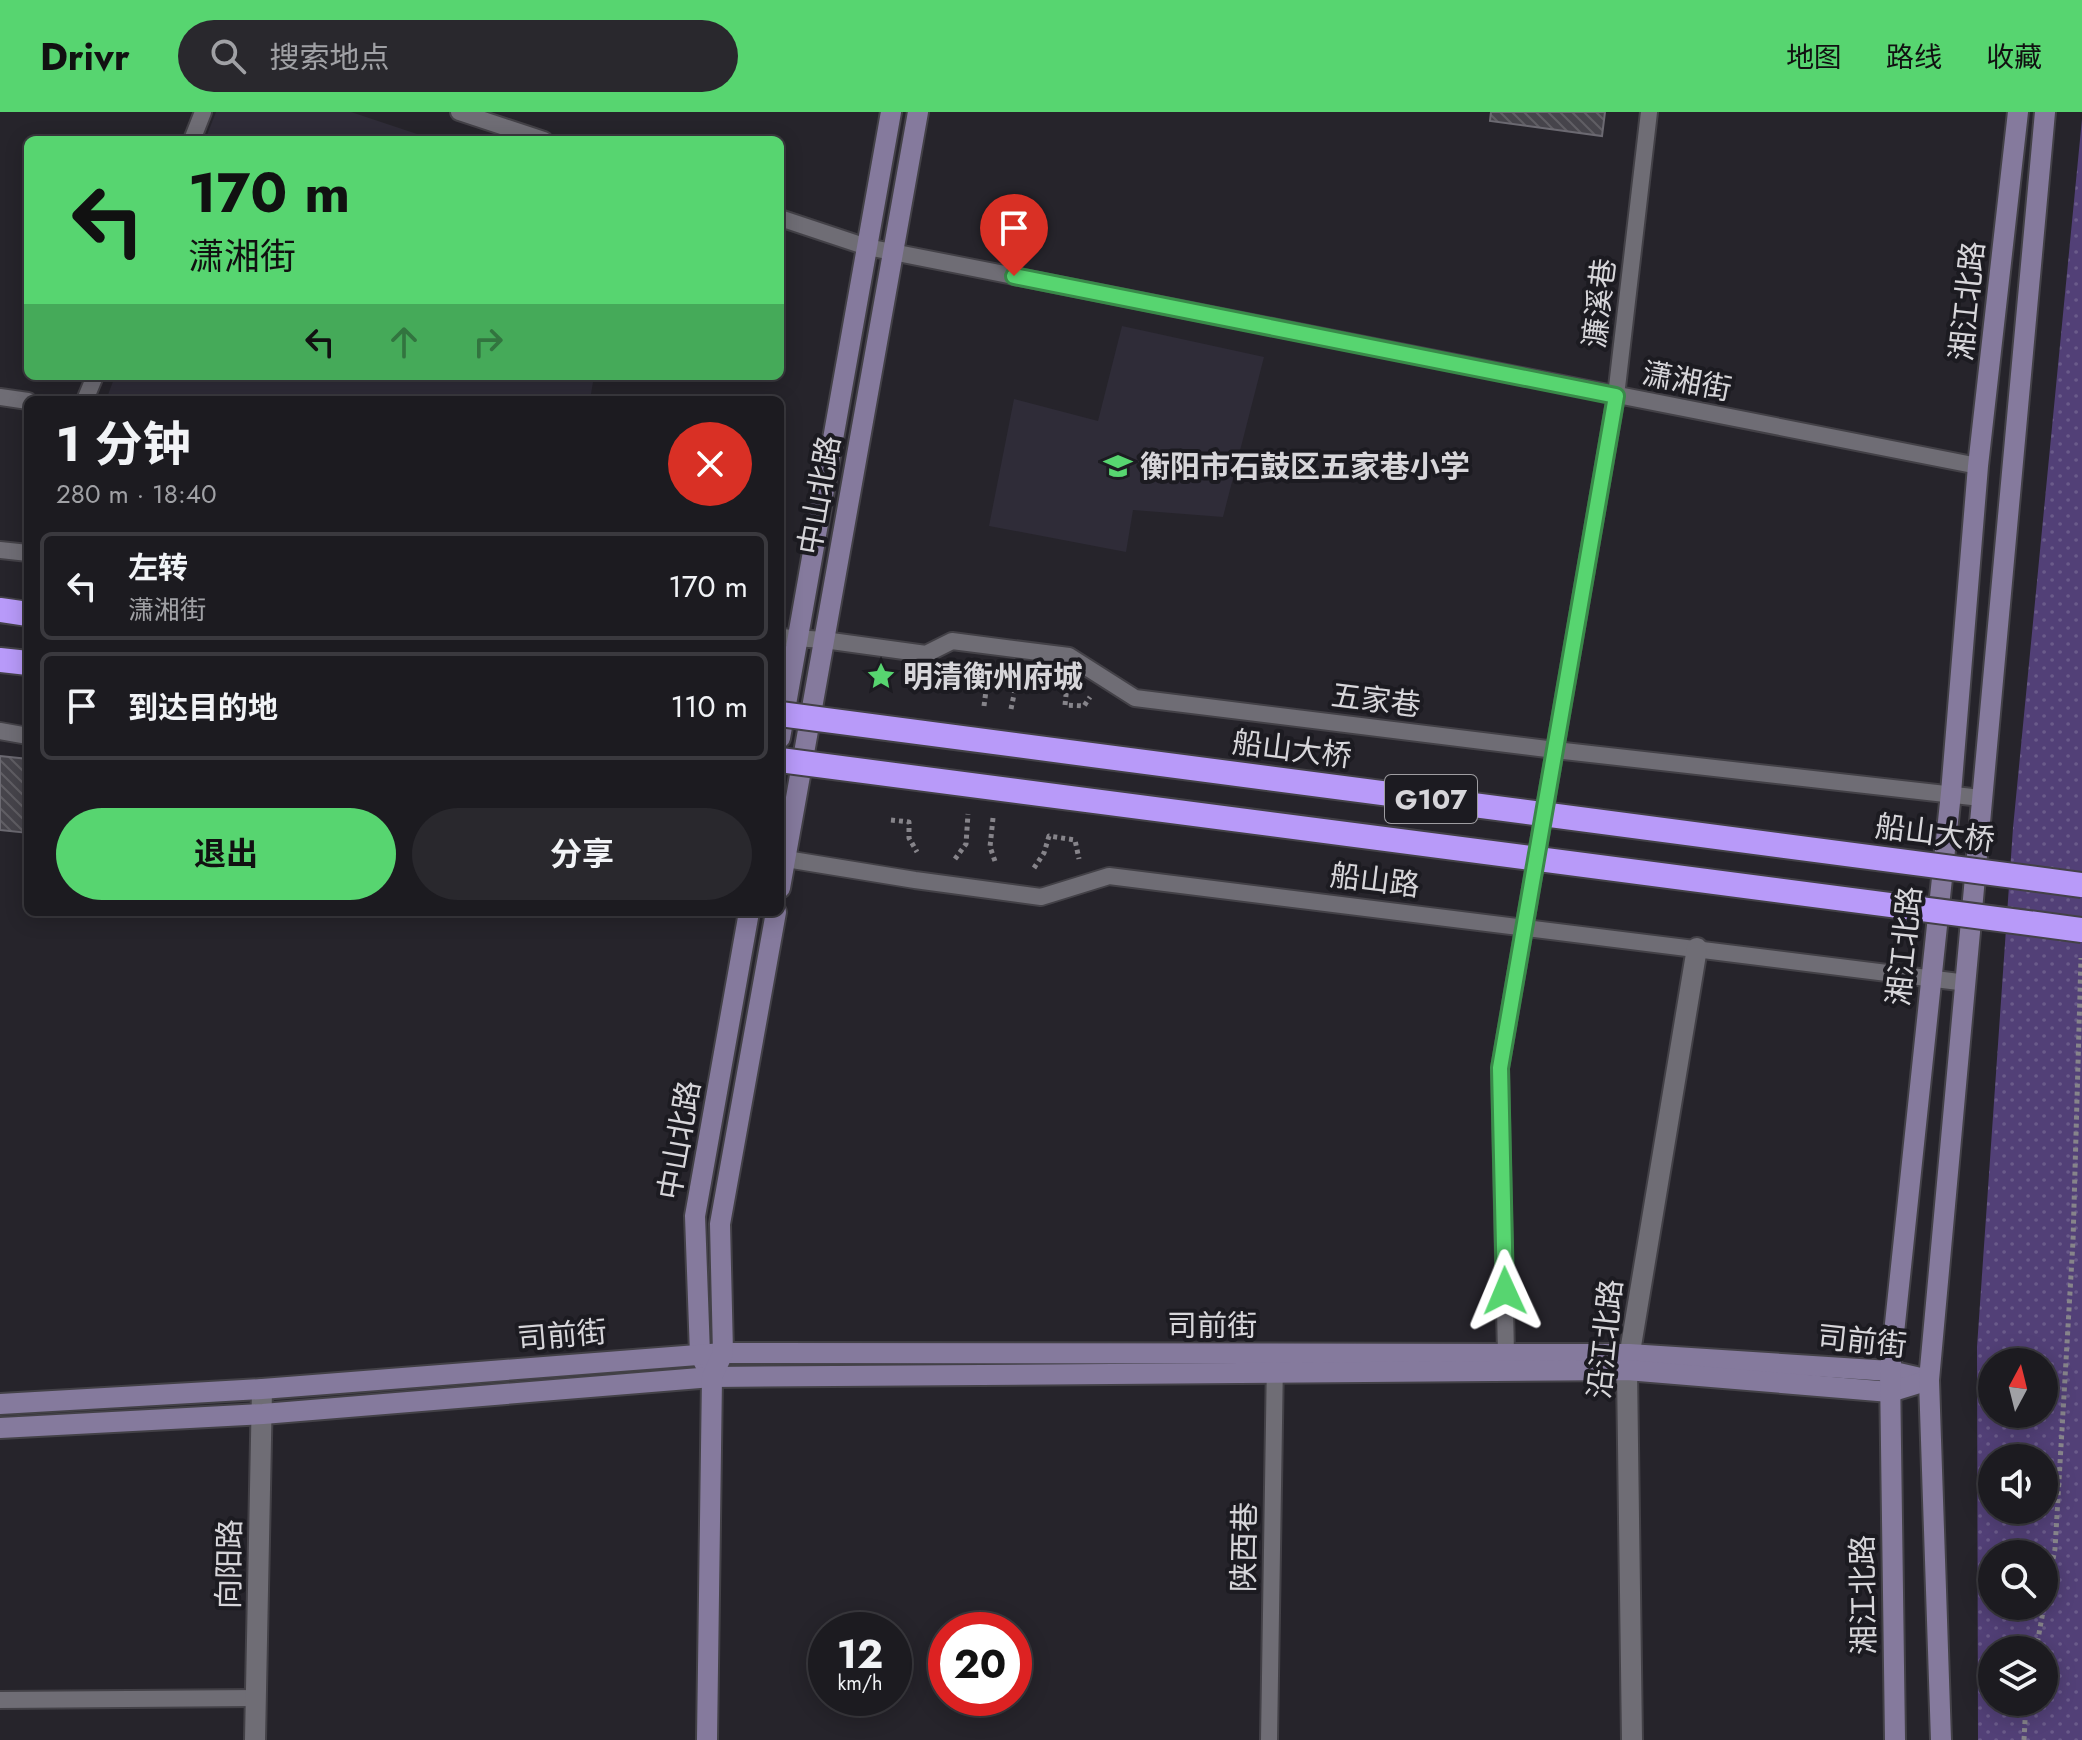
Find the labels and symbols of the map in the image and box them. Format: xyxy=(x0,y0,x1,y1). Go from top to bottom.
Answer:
pin xyxy=(980,194,1048,276)
street label: 湘江北路 xyxy=(1939,239,1995,363)
street label: 濂溪巷 xyxy=(1572,256,1626,350)
street label: 潇湘街 xyxy=(1639,351,1735,411)
street label: 中山北路 xyxy=(787,432,851,558)
place label: 衡阳市石鼓区五家巷小学 xyxy=(1140,445,1470,488)
school or university icon: 衡阳市石鼓区五家巷小学 xyxy=(1103,451,1133,481)
place label: 明清衡州府城 xyxy=(903,655,1083,698)
place icon: 明清衡州府城 xyxy=(866,661,896,691)
street label: 五家巷 xyxy=(1329,673,1423,727)
street label: 船山大桥 xyxy=(1230,720,1354,778)
road number: G107 xyxy=(1385,775,1477,823)
street label: 船山大桥 xyxy=(1873,804,1997,862)
street label: 船山路 xyxy=(1328,853,1422,907)
street label: 湘江北路 xyxy=(1876,884,1932,1008)
street label: 中山北路 xyxy=(647,1077,711,1203)
position arrow xyxy=(1463,1249,1547,1333)
street label: 沿江北路 xyxy=(1577,1277,1633,1401)
street label: 司前街 xyxy=(1167,1304,1257,1347)
street label: 司前街 xyxy=(515,1310,609,1360)
street label: 司前街 xyxy=(1815,1315,1909,1367)
north arrow xyxy=(1978,1348,2058,1428)
street label: 陕西巷 xyxy=(1222,1502,1266,1592)
street label: 向阳路 xyxy=(207,1519,251,1609)
street label: 湘江北路 xyxy=(1840,1535,1886,1655)
speed limit sign: 20 xyxy=(928,1612,1032,1716)

